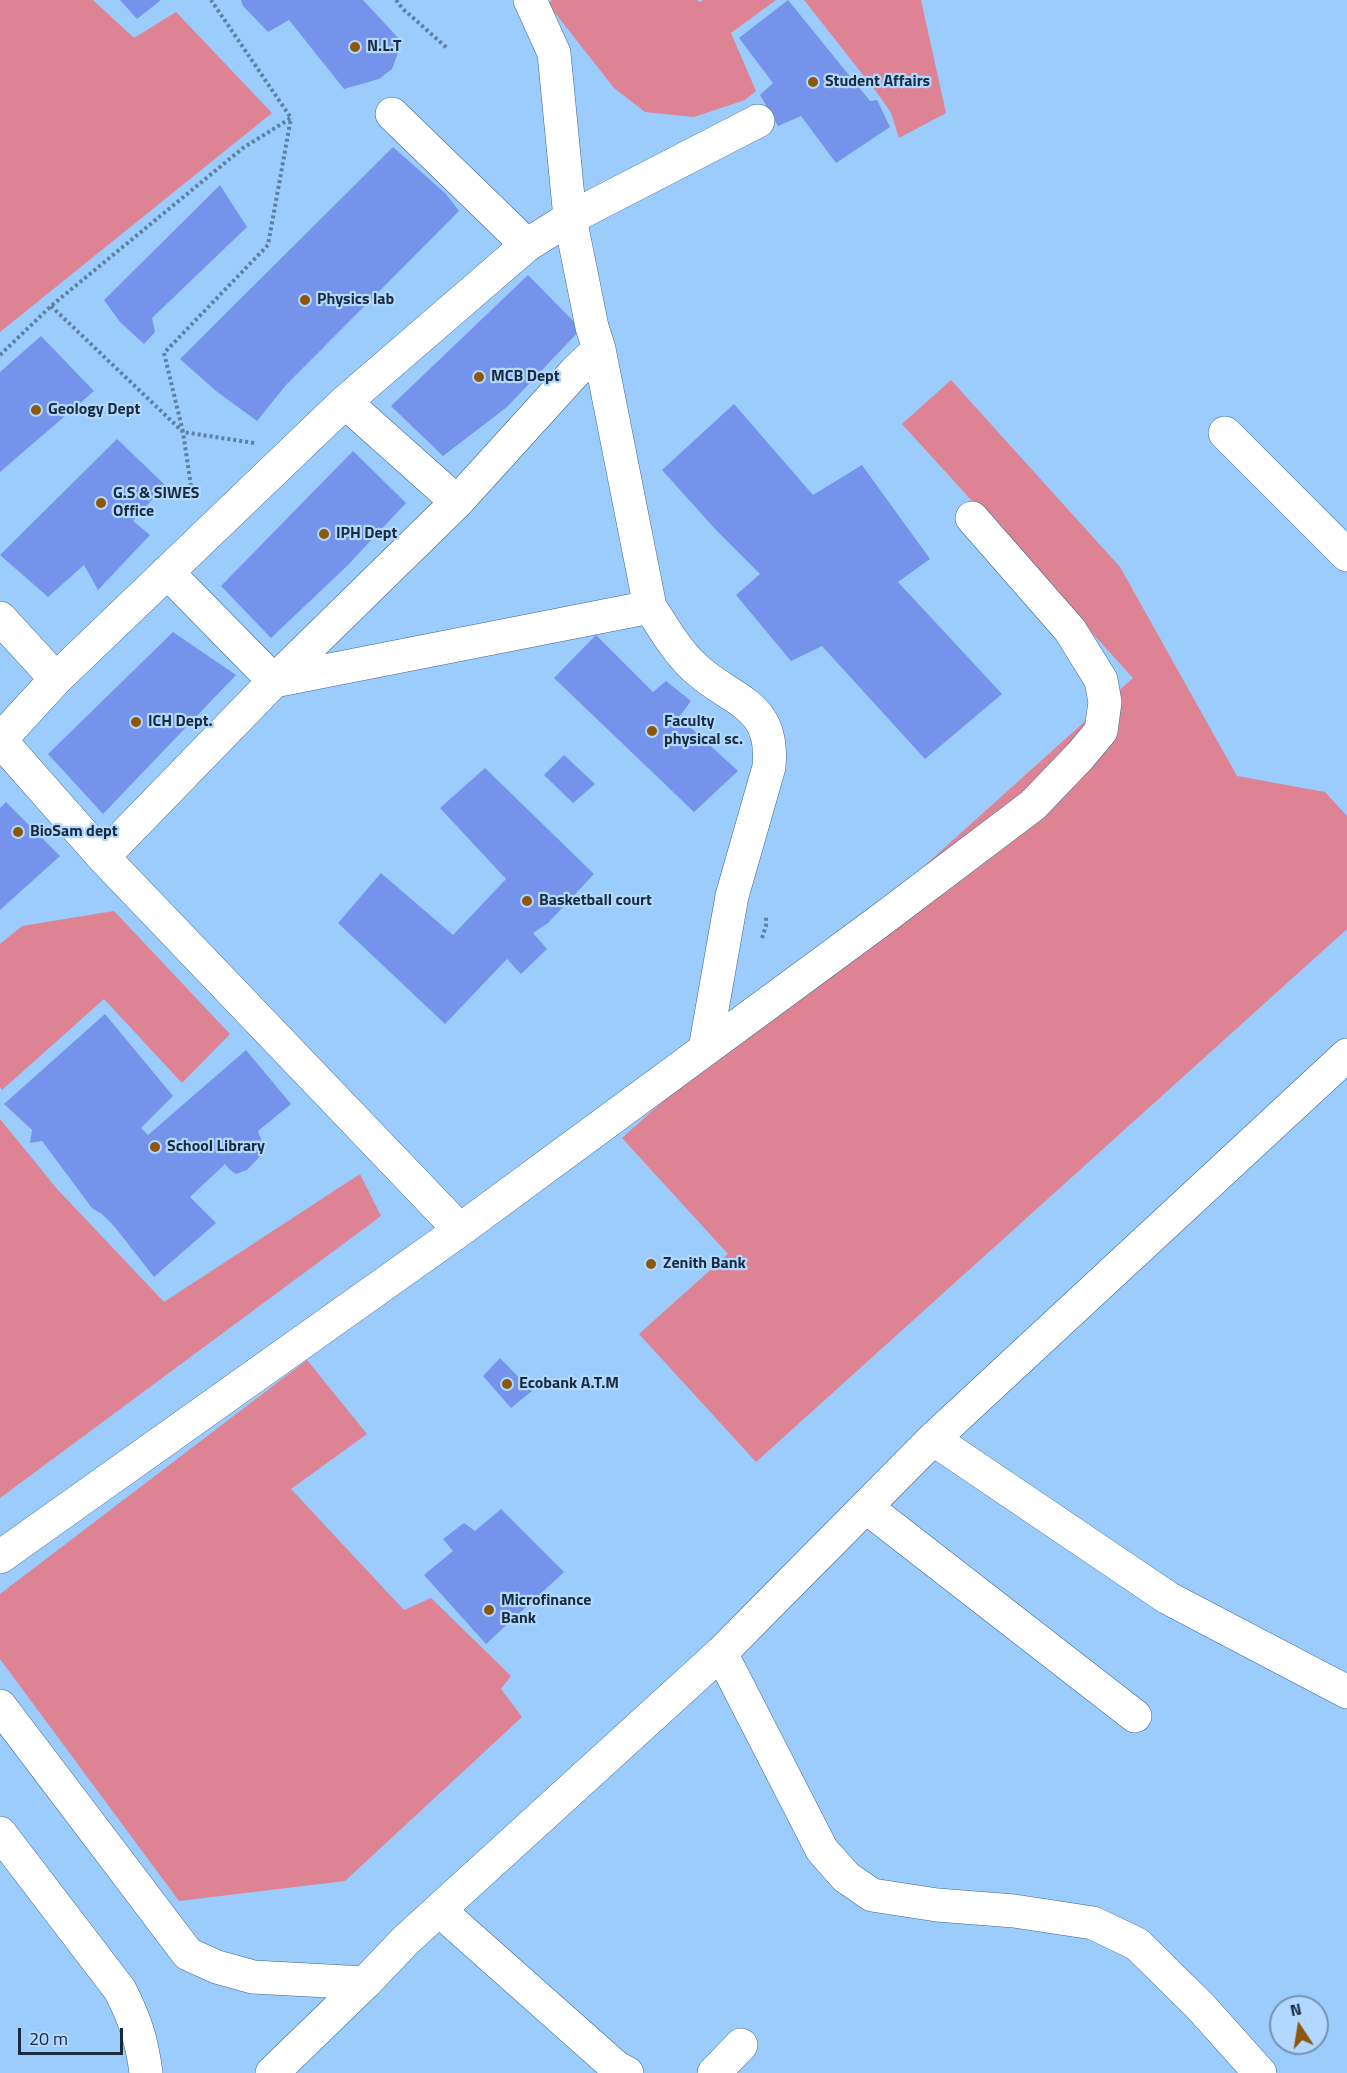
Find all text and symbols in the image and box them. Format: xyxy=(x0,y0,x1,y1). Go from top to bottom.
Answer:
place label: N.L.T xyxy=(367,37,401,57)
marker: N.L.T xyxy=(348,40,362,54)
place label: Student Affairs xyxy=(825,72,930,92)
marker: Student Affairs xyxy=(806,75,820,89)
place label: Physics lab xyxy=(317,290,394,310)
marker: Physics lab xyxy=(298,293,312,307)
place label: MCB Dept xyxy=(491,367,560,387)
marker: MCB Dept xyxy=(472,370,486,384)
place label: Geology Dept xyxy=(48,400,140,420)
marker: Geology Dept xyxy=(29,403,43,417)
place label: G.S & SIWES Office xyxy=(113,484,200,522)
marker: G.S & SIWES Office xyxy=(94,496,108,510)
place label: IPH Dept xyxy=(336,524,397,544)
marker: IPH Dept xyxy=(317,527,331,541)
place label: ICH Dept. xyxy=(148,712,213,732)
place label: Faculty physical sc. xyxy=(664,712,743,750)
marker: ICH Dept. xyxy=(129,715,143,729)
marker: Faculty physical sc. xyxy=(645,724,659,738)
place label: BioSam dept xyxy=(30,822,118,842)
marker: BioSam dept xyxy=(11,825,25,839)
place label: Basketball court xyxy=(539,891,652,911)
marker: Basketball court xyxy=(520,894,534,908)
place label: School Library xyxy=(167,1137,265,1157)
marker: School Library xyxy=(148,1140,162,1154)
place label: Zenith Bank xyxy=(663,1254,746,1274)
marker: Zenith Bank xyxy=(644,1257,658,1271)
place label: Ecobank A.T.M xyxy=(519,1374,619,1394)
marker: Ecobank A.T.M xyxy=(500,1377,514,1391)
place label: Microfinance Bank xyxy=(501,1591,591,1629)
marker: Microfinance Bank xyxy=(482,1603,496,1617)
north arrow xyxy=(1269,1995,1329,2055)
text: N xyxy=(1288,1996,1304,2022)
scale bar xyxy=(21,2016,126,2054)
text: 20 m xyxy=(29,2025,68,2052)

